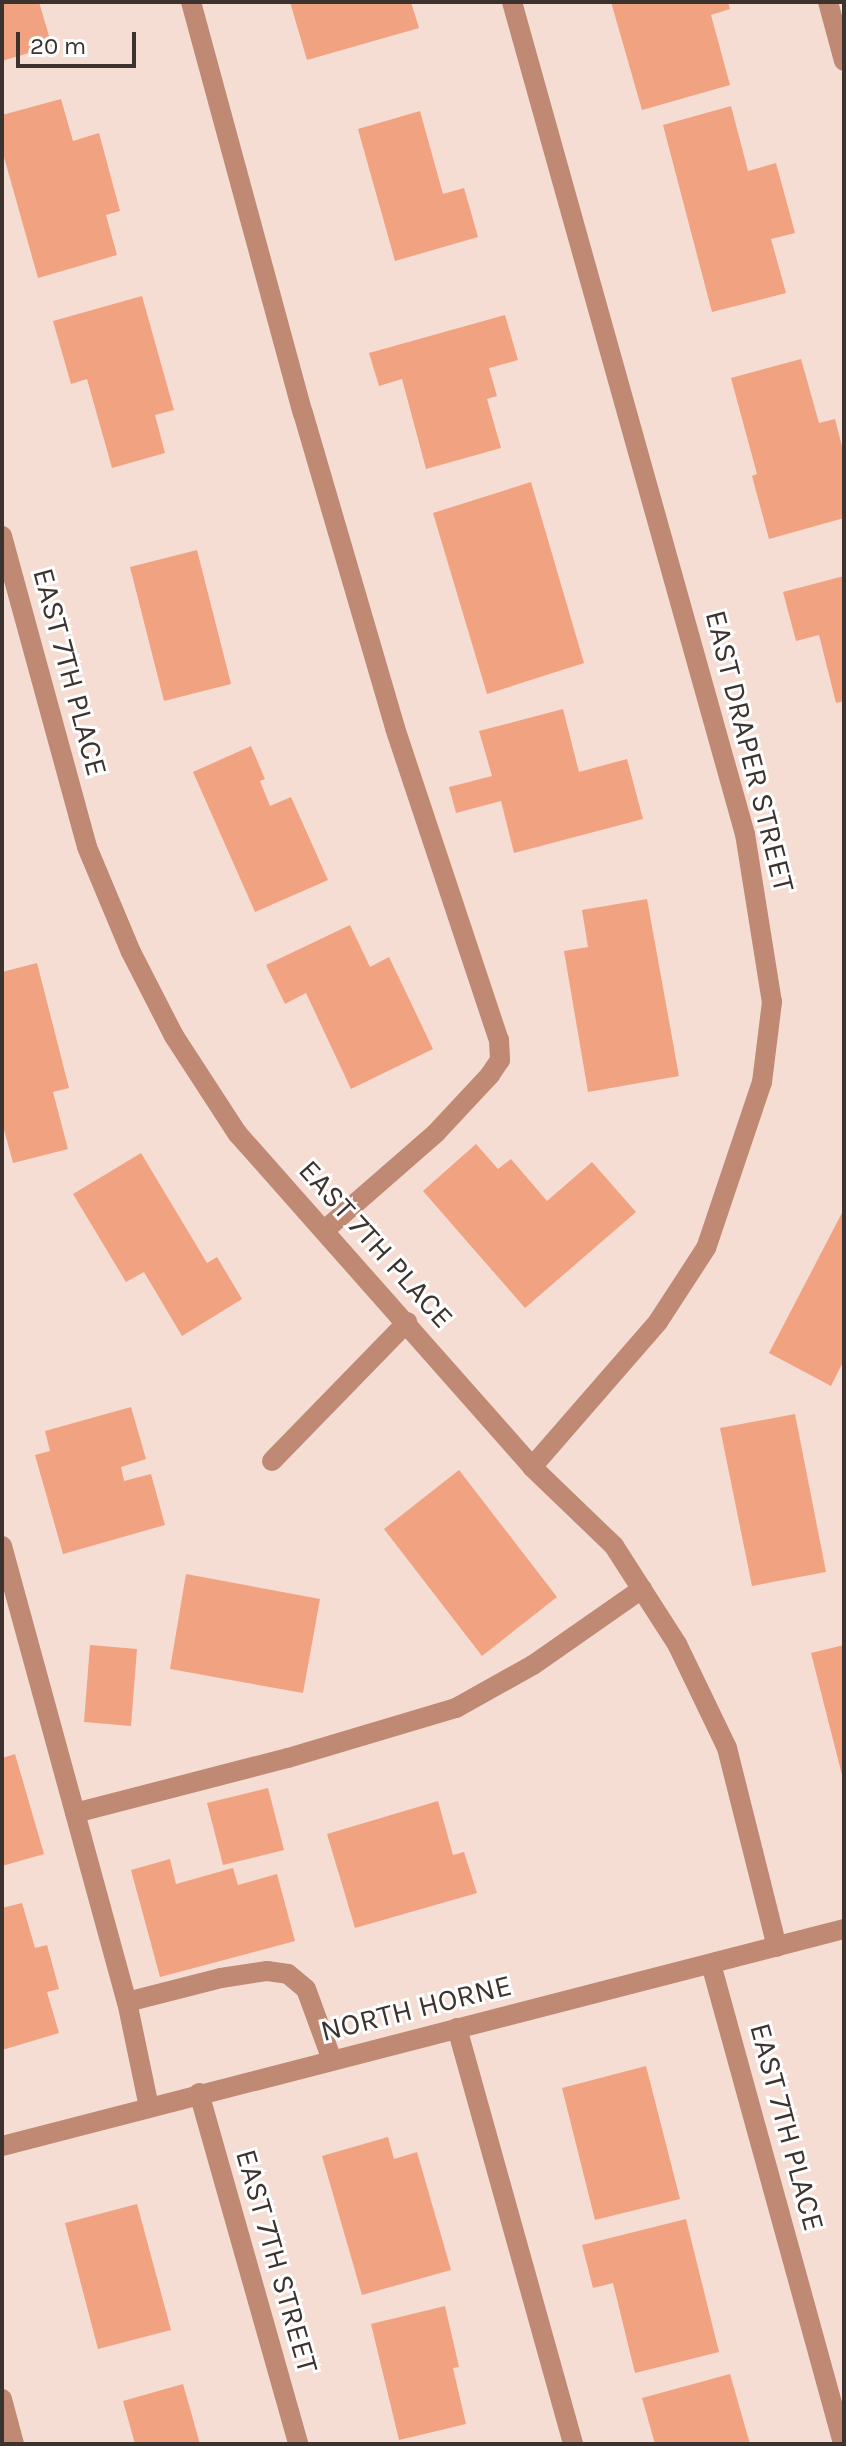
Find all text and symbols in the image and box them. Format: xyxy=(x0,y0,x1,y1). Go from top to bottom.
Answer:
scale bar xyxy=(20,16,140,66)
text: 20 m xyxy=(30,32,86,60)
street label: EAST 7TH PLACE xyxy=(25,564,115,780)
street label: EAST DRAPER STREET xyxy=(698,606,802,896)
street label: EAST 7TH PLACE xyxy=(291,1153,461,1335)
street label: NORTH HORNE xyxy=(317,1967,515,2049)
street label: EAST 7TH PLACE xyxy=(742,2019,832,2235)
street label: EAST 7TH STREET xyxy=(228,2145,326,2377)

